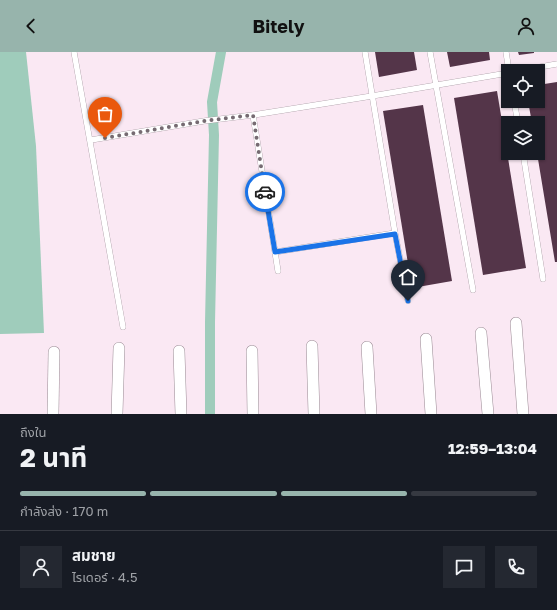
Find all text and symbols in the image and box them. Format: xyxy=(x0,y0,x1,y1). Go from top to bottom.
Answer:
icon: back xyxy=(20,15,42,37)
text: Bitely xyxy=(253,15,304,37)
icon: person xyxy=(515,15,537,37)
map controls xyxy=(501,64,545,160)
button: locate xyxy=(501,64,545,108)
pin xyxy=(88,97,122,138)
icon: bag xyxy=(94,103,116,125)
button: layers xyxy=(501,116,545,160)
courier xyxy=(245,172,285,212)
icon: car xyxy=(254,181,276,203)
pin xyxy=(391,260,425,301)
icon: home xyxy=(397,266,419,288)
text: ถึงใน xyxy=(20,424,46,440)
text: 12:59–13:04 xyxy=(448,439,537,457)
text: 2 นาที xyxy=(20,442,87,473)
text: กำลังส่ง · 170 m xyxy=(20,503,108,519)
button: person xyxy=(20,546,62,588)
text: สมชาย xyxy=(72,546,116,564)
button: chat xyxy=(443,546,485,588)
button: phone xyxy=(495,546,537,588)
text: ไรเดอร์ · 4.5 xyxy=(72,569,137,585)

